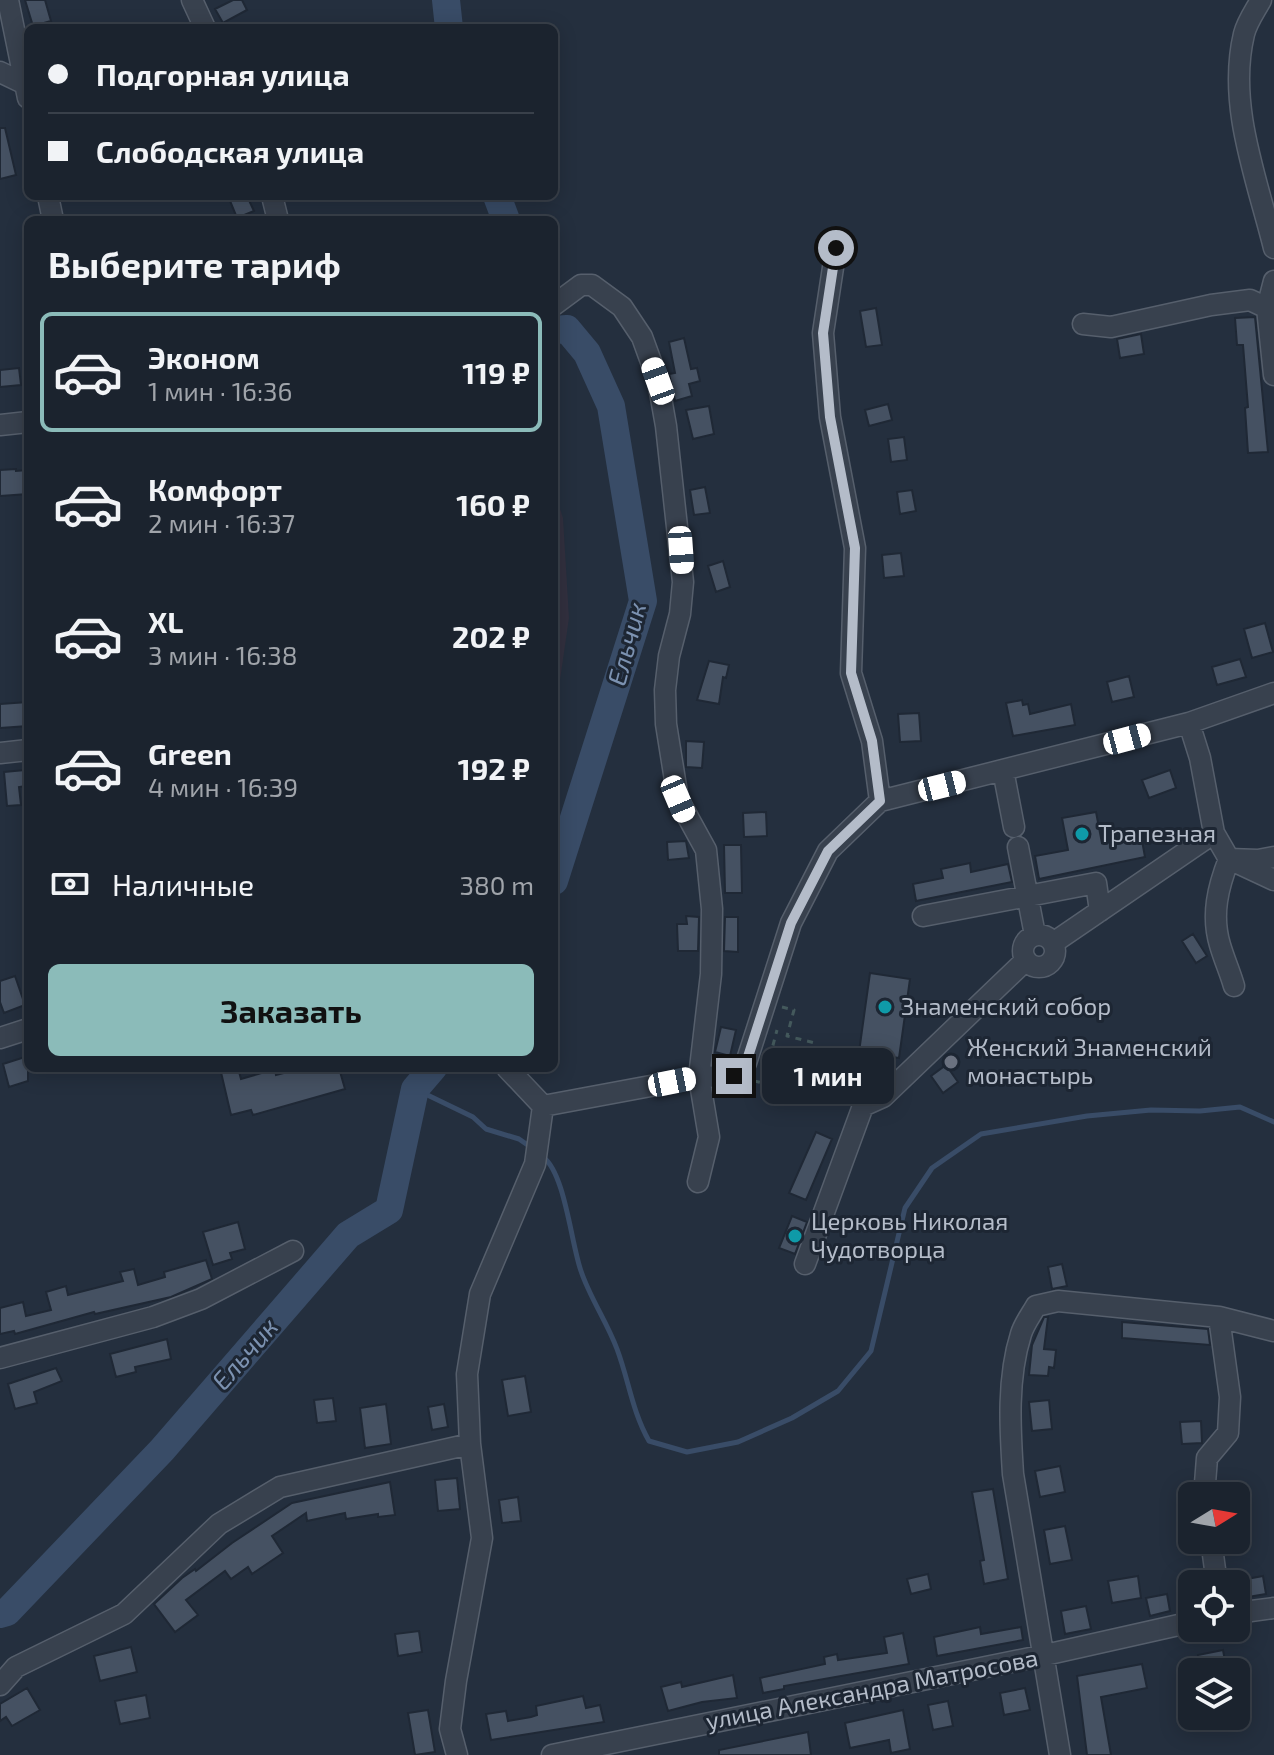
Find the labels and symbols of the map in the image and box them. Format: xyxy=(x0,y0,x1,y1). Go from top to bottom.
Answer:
route start xyxy=(818,230,854,266)
car xyxy=(639,354,677,408)
car xyxy=(667,525,695,575)
water label: Ельчик xyxy=(600,598,652,689)
car xyxy=(1101,721,1153,757)
car xyxy=(916,769,968,803)
car xyxy=(658,772,698,826)
place label: Трапезная xyxy=(1098,818,1216,847)
marker: Трапезная xyxy=(1073,825,1091,843)
place label: Знаменский собор xyxy=(901,991,1111,1020)
marker: Знаменский собор xyxy=(876,998,894,1016)
place label: Женский Знаменский монастырь xyxy=(967,1032,1212,1089)
callout: 1 мин xyxy=(762,1048,894,1104)
marker: Женский Знаменский монастырь xyxy=(942,1053,960,1071)
route end xyxy=(716,1058,752,1094)
car xyxy=(646,1066,698,1098)
place label: Церковь Николая Чудотворца xyxy=(811,1206,1008,1264)
marker: Церковь Николая Чудотворца xyxy=(786,1227,804,1245)
water label: Ельчик xyxy=(204,1311,284,1395)
north arrow xyxy=(1178,1482,1250,1554)
street label: улица Александра Матросова xyxy=(703,1642,1040,1736)

